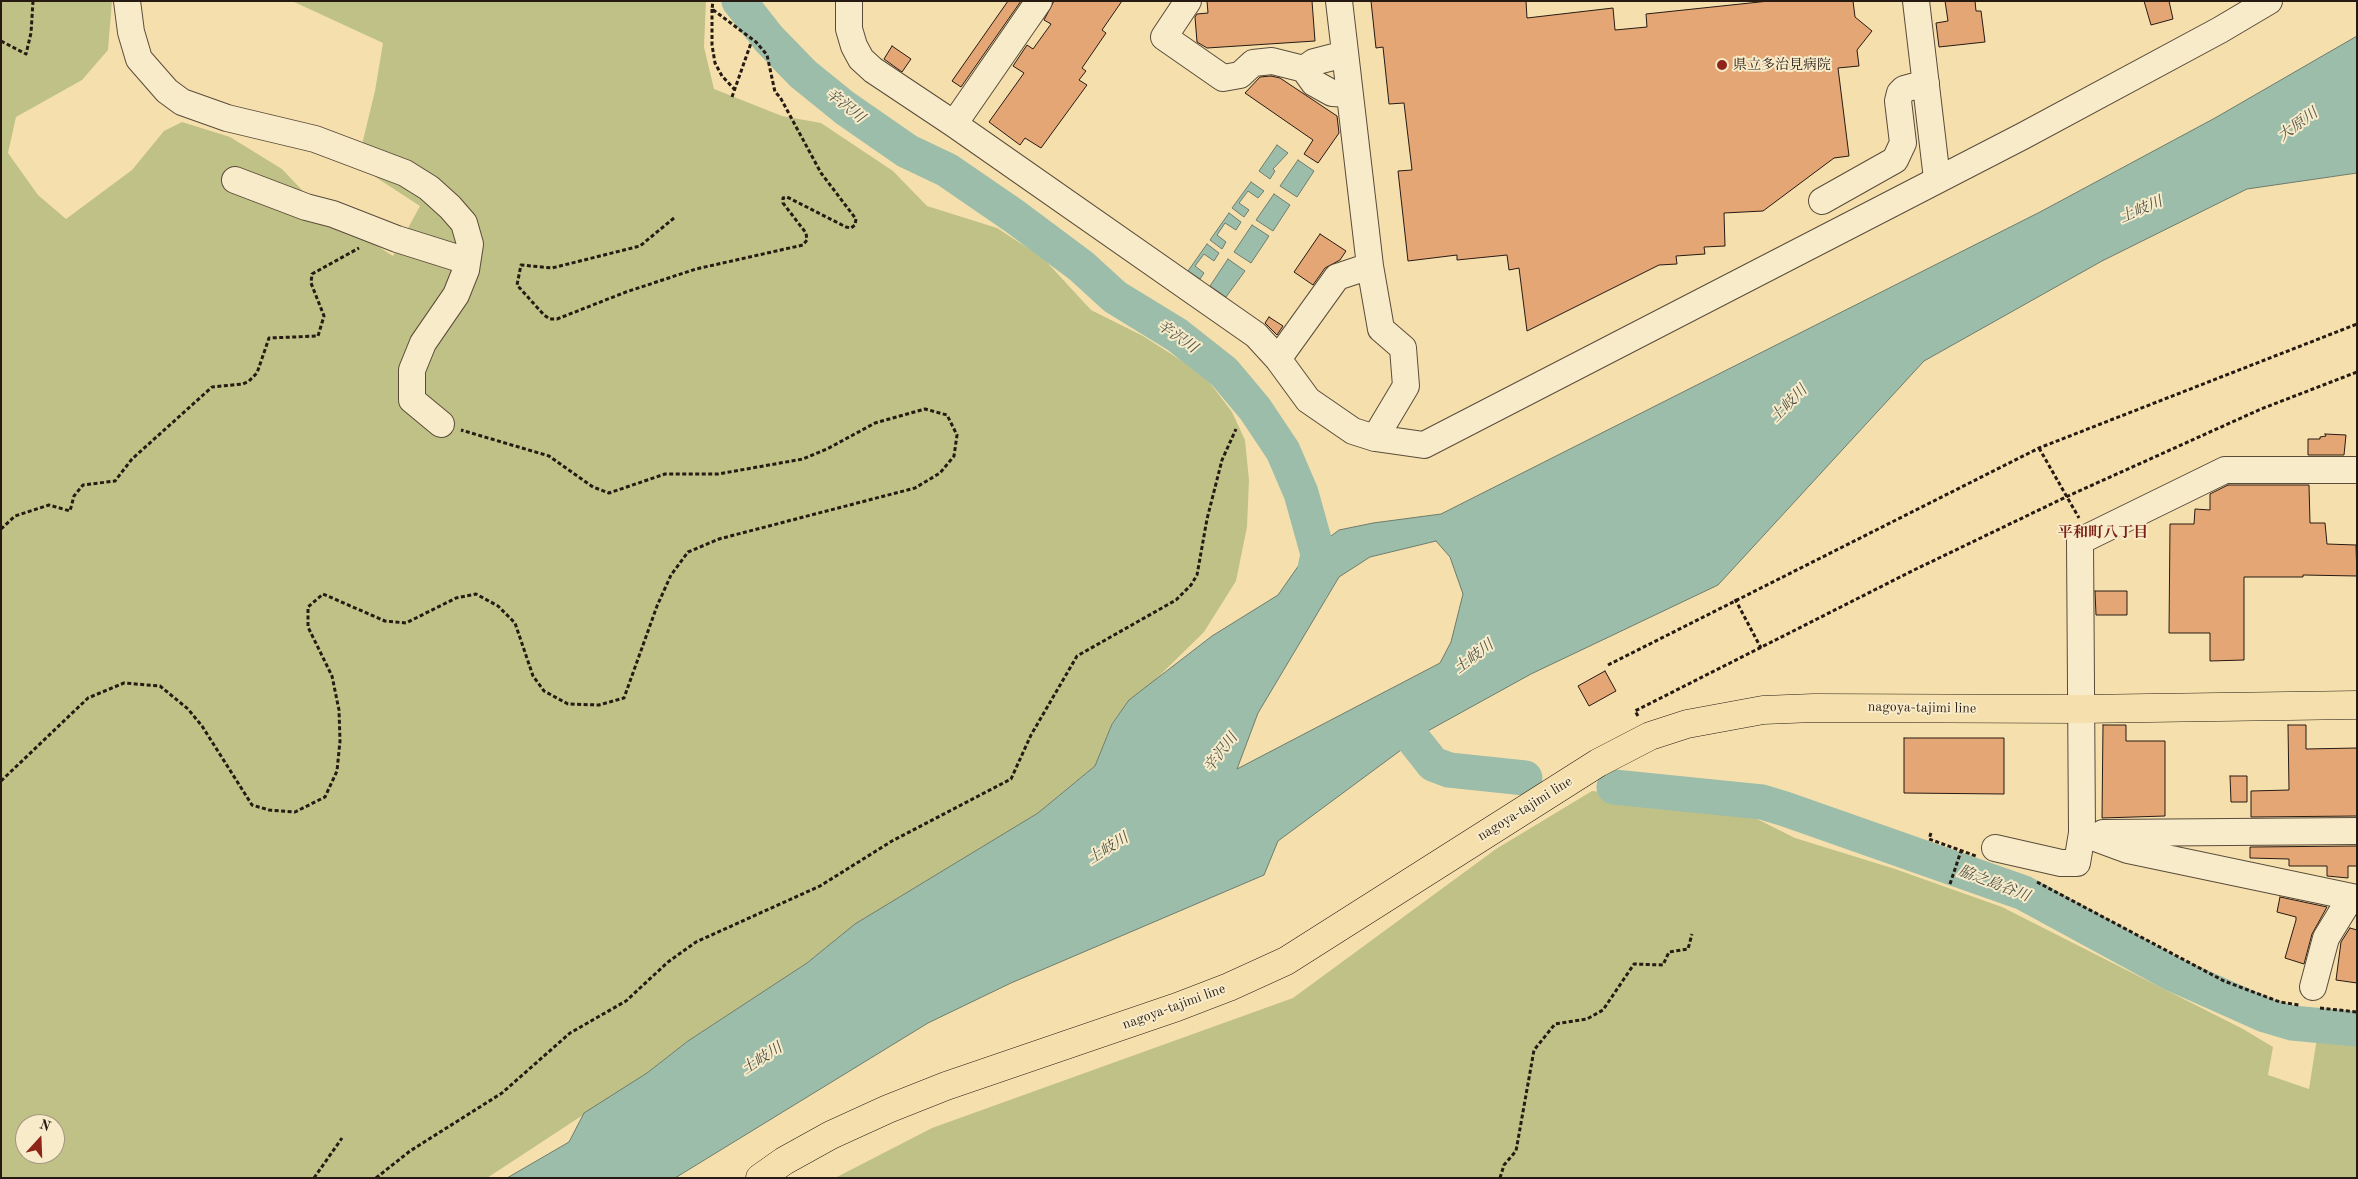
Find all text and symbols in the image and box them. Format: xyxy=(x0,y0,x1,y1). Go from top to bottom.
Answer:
place label: 県立多治見病院 xyxy=(1733,57,1831,73)
marker: 県立多治見病院 xyxy=(1715,58,1729,72)
water label: 辛沢川 xyxy=(822,85,868,127)
water label: 大原川 xyxy=(2275,104,2321,146)
water label: 土岐川 xyxy=(2117,193,2165,227)
water label: 辛沢川 xyxy=(1153,317,1201,357)
water label: 土岐川 xyxy=(1767,382,1811,426)
district label: 平和町八丁目 xyxy=(2058,524,2148,542)
water label: 土岐川 xyxy=(1451,636,1497,678)
street label: nagoya-tajimi line xyxy=(1868,699,1976,717)
water label: 辛沢川 xyxy=(1200,730,1242,776)
street label: nagoya-tajimi line xyxy=(1475,773,1575,845)
water label: 土岐川 xyxy=(1084,829,1132,869)
water label: 脇之島谷川 xyxy=(1956,862,2032,906)
street label: nagoya-tajimi line xyxy=(1120,981,1228,1033)
water label: 土岐川 xyxy=(738,1039,786,1079)
north arrow xyxy=(15,1114,65,1164)
text: N xyxy=(37,1117,52,1134)

